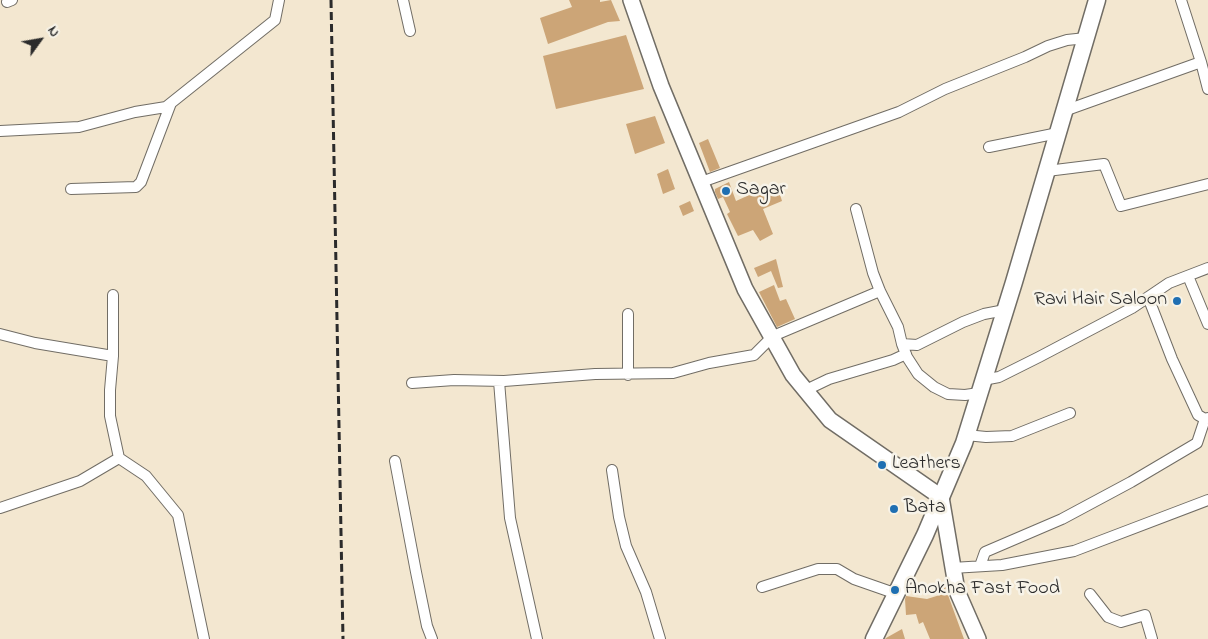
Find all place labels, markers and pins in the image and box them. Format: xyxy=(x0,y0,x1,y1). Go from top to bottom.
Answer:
place label: Sagar xyxy=(736,179,786,203)
marker: Sagar xyxy=(720,185,732,197)
place label: Ravi Hair Saloon xyxy=(1034,289,1167,313)
marker: Ravi Hair Saloon xyxy=(1171,295,1183,307)
place label: Leathers xyxy=(892,453,961,477)
marker: Leathers xyxy=(876,459,888,471)
place label: Bata xyxy=(904,497,946,521)
marker: Bata xyxy=(888,503,900,515)
place label: Anokha Fast Food xyxy=(905,578,1060,602)
marker: Anokha Fast Food xyxy=(889,584,901,596)

